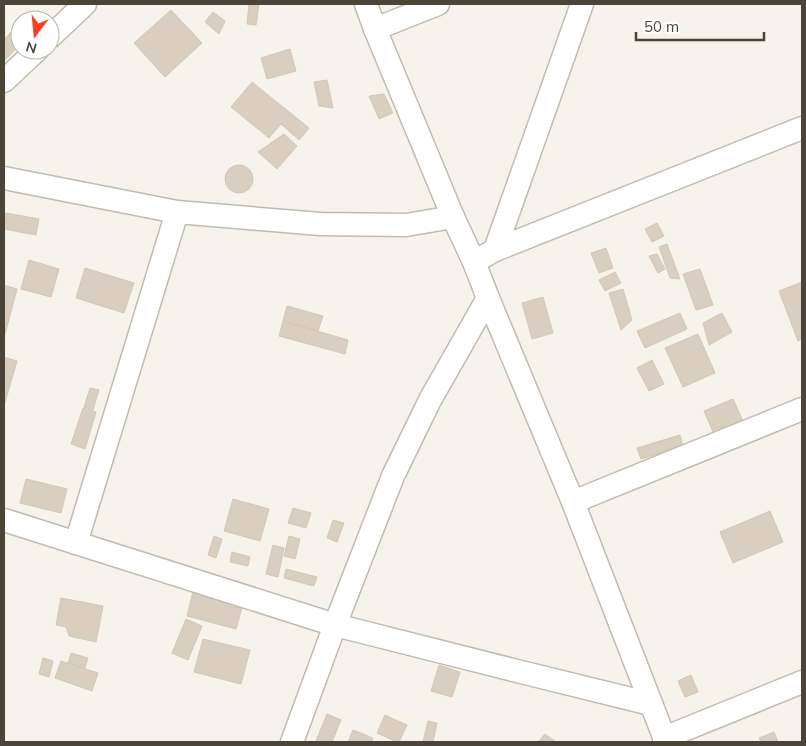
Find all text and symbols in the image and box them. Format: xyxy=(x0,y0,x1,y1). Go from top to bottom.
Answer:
north arrow xyxy=(10,10,60,60)
scale bar xyxy=(636,10,764,42)
text: 50 m xyxy=(644,17,679,36)
text: N xyxy=(24,37,39,58)

